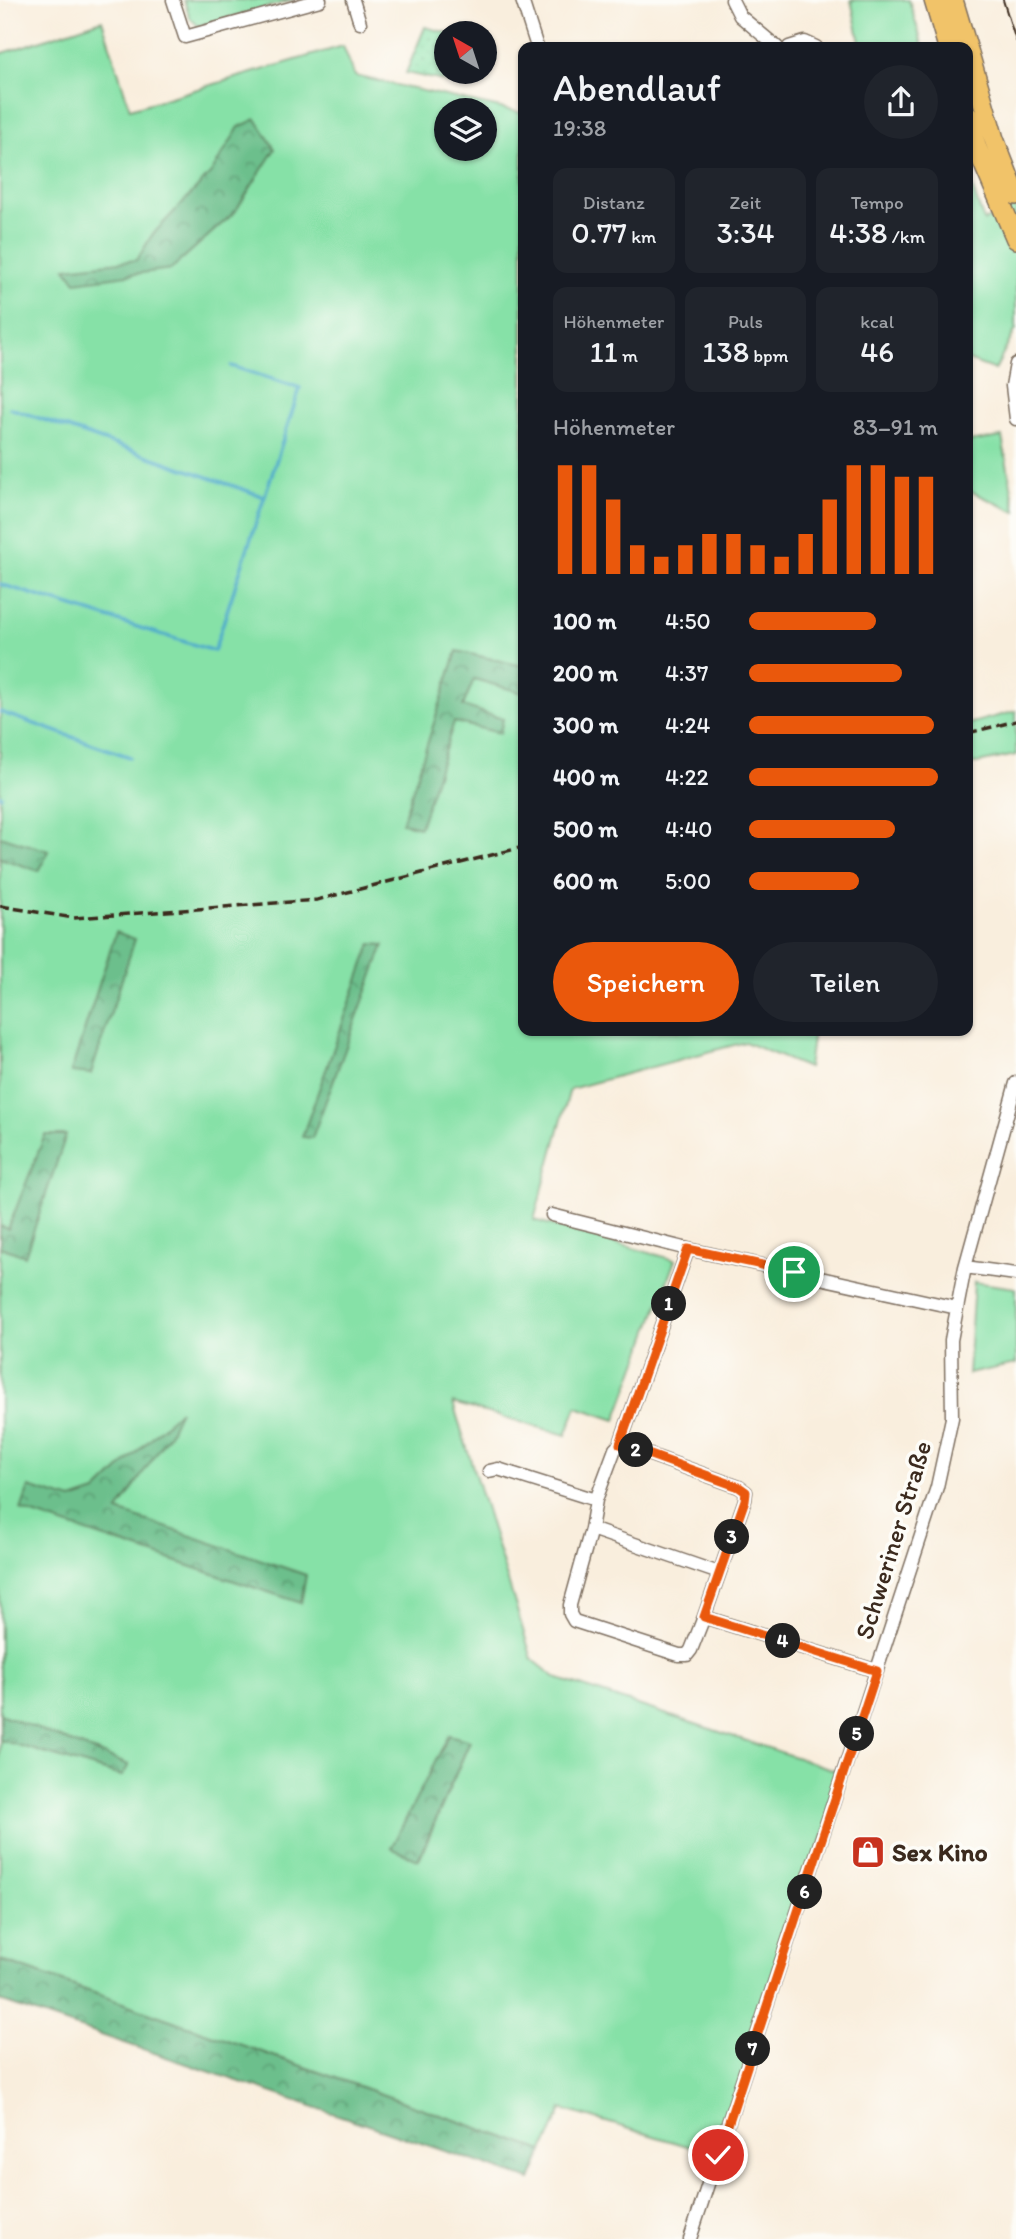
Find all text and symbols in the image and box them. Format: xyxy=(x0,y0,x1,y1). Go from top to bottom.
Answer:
north arrow xyxy=(434,21,497,84)
map controls xyxy=(434,21,497,161)
text: Abendlauf xyxy=(553,65,721,111)
button: share xyxy=(864,65,938,139)
button: layers xyxy=(434,98,497,161)
text: 19:38 xyxy=(553,114,606,142)
text: Distanz xyxy=(583,191,645,214)
text: Zeit xyxy=(730,191,761,214)
text: Tempo xyxy=(851,191,904,214)
text: 0.77 xyxy=(571,214,627,251)
text: 3:34 xyxy=(716,214,775,251)
text: 4:38 xyxy=(829,214,888,251)
text: km xyxy=(627,225,656,248)
text: /km xyxy=(888,225,925,248)
text: Höhenmeter xyxy=(563,310,664,333)
text: Puls xyxy=(728,310,763,333)
text: kcal xyxy=(860,310,894,333)
text: 11 xyxy=(590,333,618,370)
text: 138 xyxy=(702,333,749,370)
text: 46 xyxy=(860,333,894,370)
text: m xyxy=(618,344,638,367)
text: bpm xyxy=(749,344,789,367)
text: Höhenmeter xyxy=(553,413,675,441)
text: 83–91 m xyxy=(853,413,938,441)
text: 100 m xyxy=(553,607,617,635)
text: 4:50 xyxy=(665,607,711,635)
text: 200 m xyxy=(553,659,618,687)
text: 4:37 xyxy=(665,659,708,687)
text: 300 m xyxy=(553,711,618,739)
text: 4:24 xyxy=(665,711,710,739)
text: 400 m xyxy=(553,763,620,791)
text: 4:22 xyxy=(665,763,709,791)
text: 500 m xyxy=(553,815,618,843)
text: 4:40 xyxy=(665,815,712,843)
text: 600 m xyxy=(553,867,618,895)
text: 5:00 xyxy=(665,867,711,895)
button: Speichern xyxy=(553,942,739,1022)
button: Teilen xyxy=(753,942,938,1022)
pin xyxy=(764,1242,824,1302)
icon: arrive xyxy=(775,1253,813,1291)
pin: 1 xyxy=(652,1286,686,1322)
text: 1 xyxy=(664,1292,673,1315)
pin: 2 xyxy=(618,1432,654,1468)
street label: Schweriner Straße xyxy=(848,1437,938,1643)
text: 2 xyxy=(631,1438,641,1461)
pin: 3 xyxy=(714,1520,750,1554)
text: 3 xyxy=(726,1525,737,1548)
pin: 4 xyxy=(766,1624,800,1658)
text: 4 xyxy=(777,1629,788,1652)
pin: 5 xyxy=(840,1716,874,1752)
text: 5 xyxy=(852,1722,861,1745)
shop icon: Sex Kino xyxy=(849,1833,887,1871)
place label: Sex Kino xyxy=(892,1836,988,1868)
pin: 6 xyxy=(788,1874,822,1910)
text: 6 xyxy=(799,1880,810,1903)
pin: 7 xyxy=(736,2032,770,2066)
text: 7 xyxy=(748,2037,757,2060)
pin xyxy=(688,2125,748,2185)
icon: check xyxy=(699,2136,737,2174)

